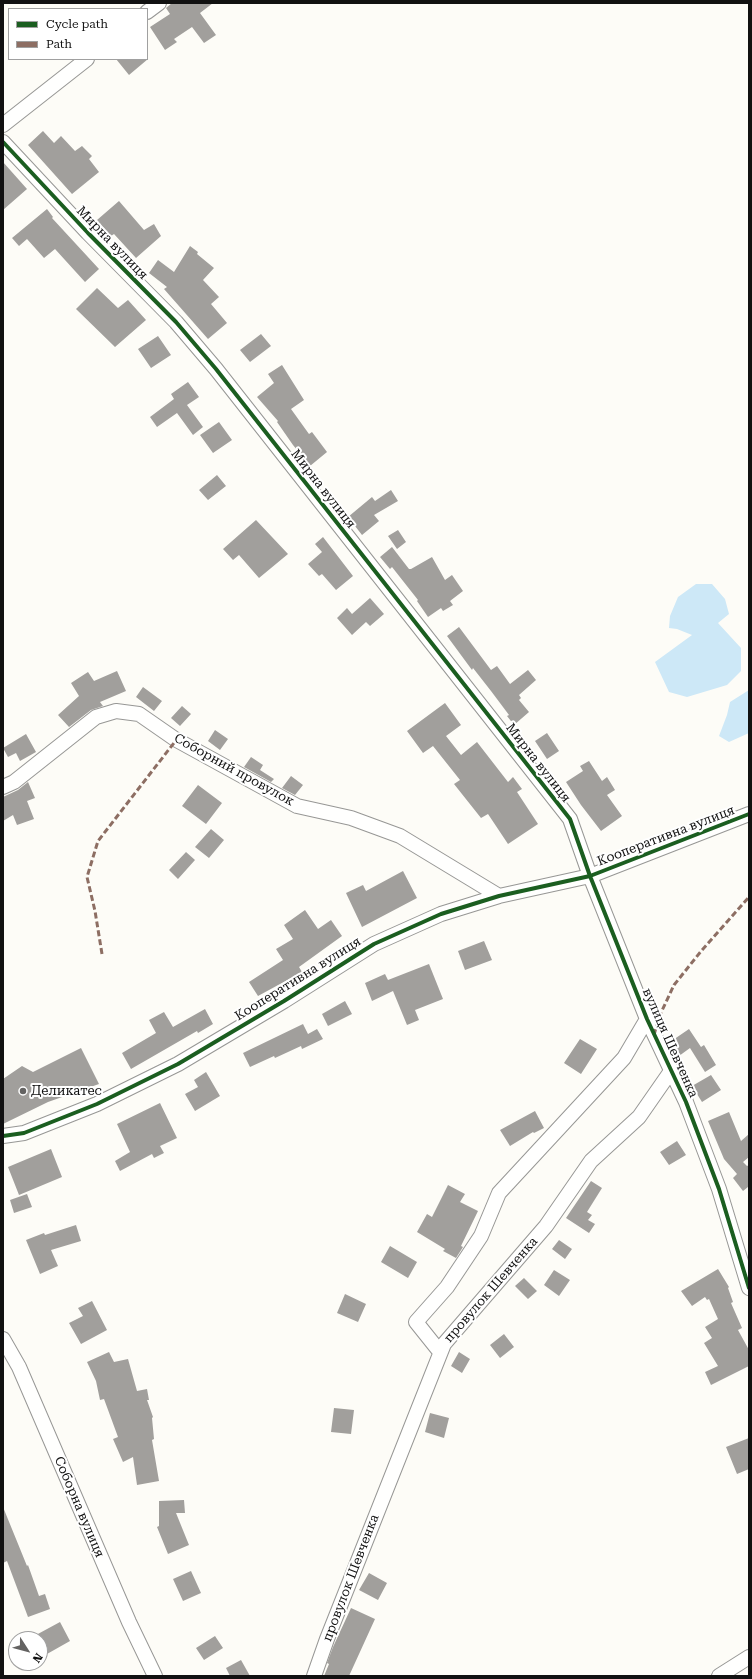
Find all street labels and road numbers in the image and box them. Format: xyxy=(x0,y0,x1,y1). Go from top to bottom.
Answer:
street label: Мирна вулиця xyxy=(73,203,151,283)
street label: Мирна вулиця xyxy=(287,446,359,532)
street label: Мирна вулиця xyxy=(502,720,574,806)
street label: Соборний провулок xyxy=(171,730,297,810)
street label: Кооперативна вулиця xyxy=(595,803,737,869)
street label: Кооперативна вулиця xyxy=(232,934,364,1024)
street label: вулиця Шевченка xyxy=(639,986,701,1100)
street label: провулок Шевченка xyxy=(441,1234,541,1346)
street label: Соборна вулиця xyxy=(51,1454,107,1560)
street label: провулок Шевченка xyxy=(320,1512,382,1644)

